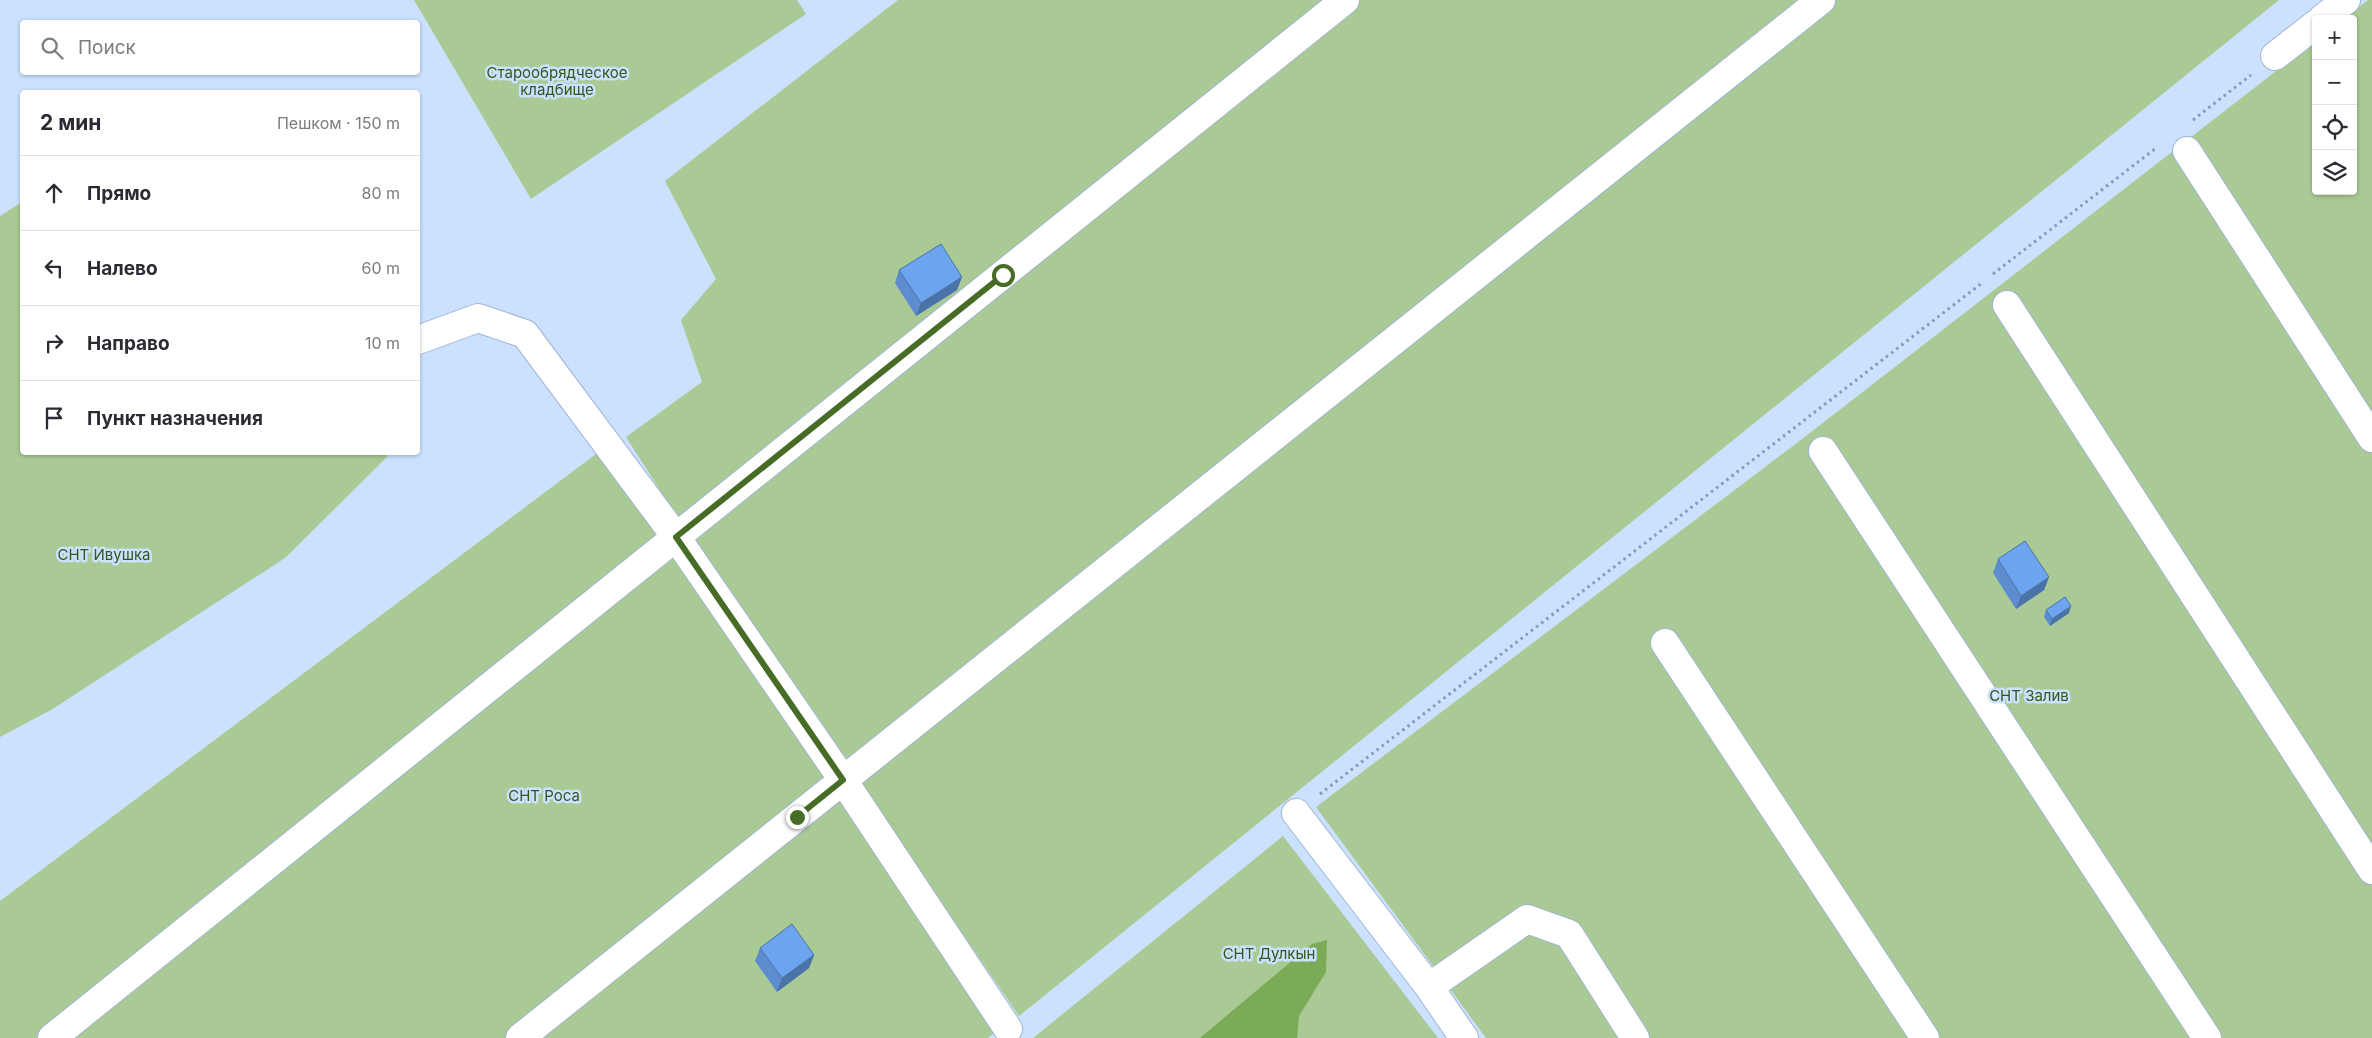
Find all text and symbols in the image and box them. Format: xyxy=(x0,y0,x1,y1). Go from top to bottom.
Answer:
map controls xyxy=(2312,15,2357,195)
button: + xyxy=(2312,15,2357,60)
search box xyxy=(20,20,420,75)
icon: search xyxy=(38,34,66,62)
text: Поиск xyxy=(78,36,136,59)
button: − xyxy=(2312,60,2357,105)
park label: Старообрядческое кладбище xyxy=(487,63,627,99)
button: locate xyxy=(2312,105,2357,150)
text: 2 мин xyxy=(40,110,101,135)
text: Пешком · 150 m xyxy=(277,113,400,133)
button: layers xyxy=(2312,150,2357,195)
icon: ahead xyxy=(40,179,68,207)
text: Прямо xyxy=(87,182,151,205)
text: 80 m xyxy=(361,183,400,203)
icon: left xyxy=(40,254,68,282)
text: Налево xyxy=(87,257,158,280)
text: 60 m xyxy=(361,258,400,278)
route start xyxy=(992,264,1015,287)
icon: right xyxy=(40,329,68,357)
text: Направо xyxy=(87,332,170,355)
text: 10 m xyxy=(365,333,400,353)
icon: arrive xyxy=(40,404,68,432)
text: Пункт назначения xyxy=(87,407,263,430)
park label: СНТ Ивушка xyxy=(57,545,151,564)
park label: СНТ Залив xyxy=(1989,686,2069,705)
park label: СНТ Роса xyxy=(508,786,580,805)
route end xyxy=(786,806,809,829)
park label: СНТ Дулкын xyxy=(1223,944,1315,963)

